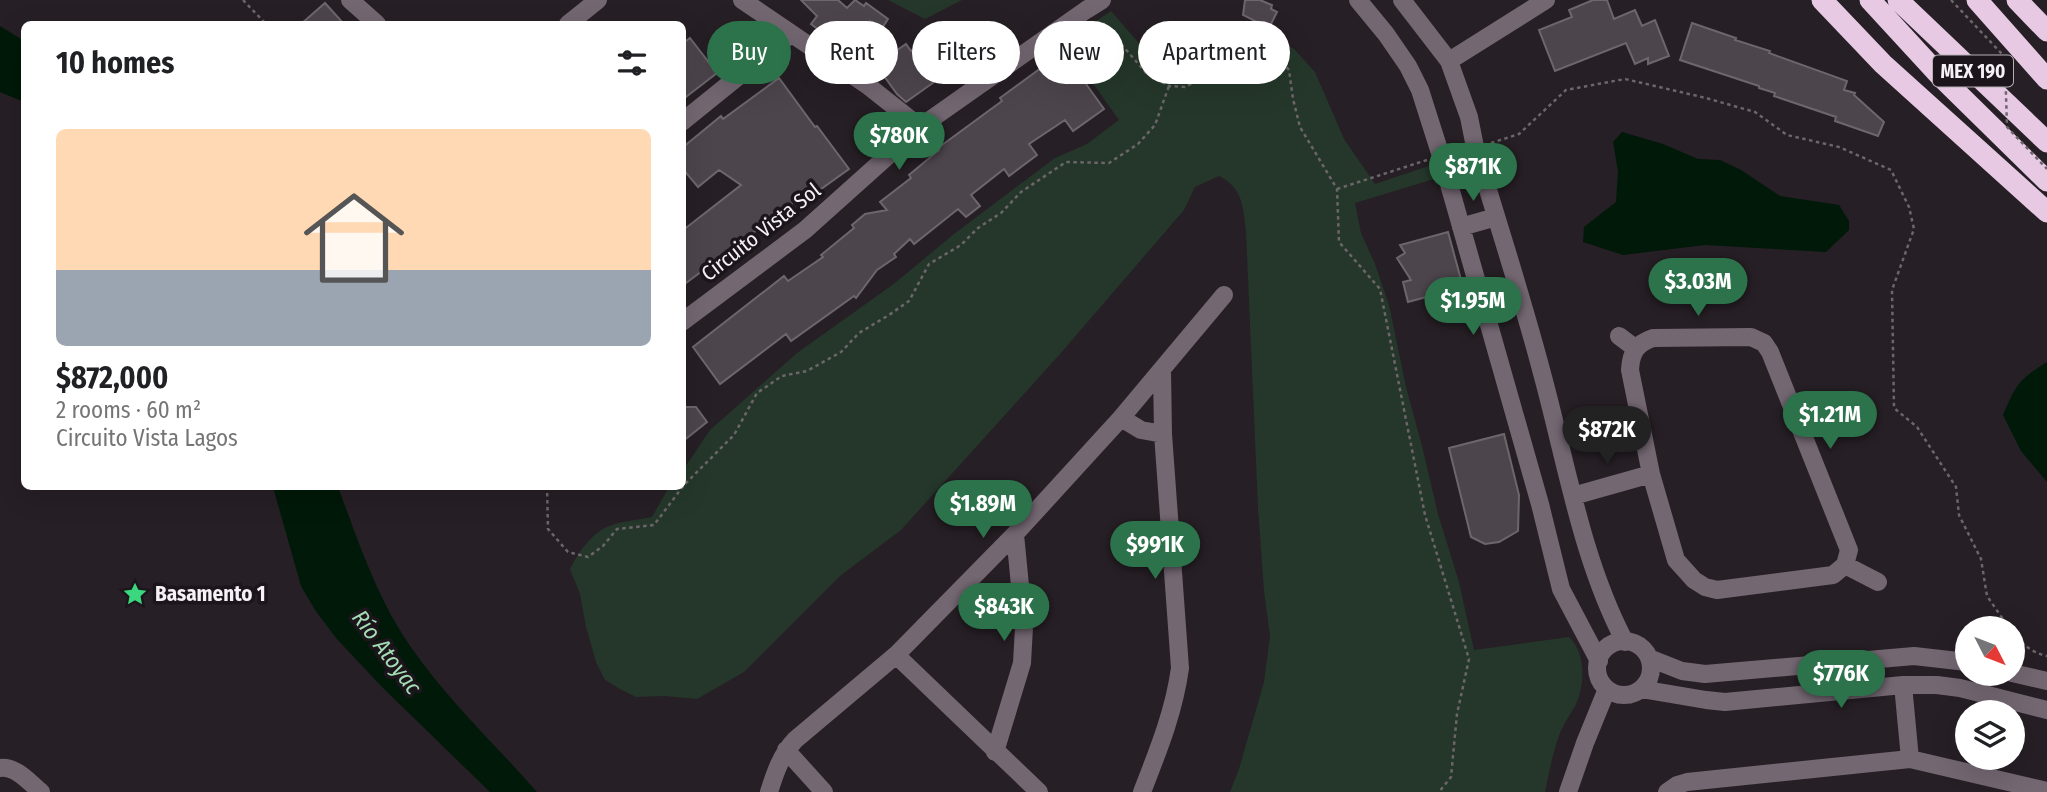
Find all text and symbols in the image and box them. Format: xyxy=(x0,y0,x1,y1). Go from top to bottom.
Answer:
chip: Buy xyxy=(707,21,791,84)
chip: Rent xyxy=(805,21,898,84)
chip: Filters xyxy=(912,21,1020,84)
chip: New xyxy=(1034,21,1124,84)
chip: Apartment xyxy=(1138,21,1290,84)
icon: filters xyxy=(613,44,651,82)
text: 10 homes xyxy=(56,45,174,81)
road number: MEX 190 xyxy=(1933,55,2013,86)
pin: $780K xyxy=(850,113,948,172)
text: $780K xyxy=(870,121,928,149)
pin: $871K xyxy=(1424,144,1522,203)
text: $871K xyxy=(1445,152,1501,180)
icon: home xyxy=(291,175,417,301)
street label: Circuito Vista Sol xyxy=(696,177,826,287)
pin: $3.03M xyxy=(1641,258,1755,318)
text: $3.03M xyxy=(1664,267,1732,295)
pin: $1.95M xyxy=(1416,278,1530,337)
text: $1.95M xyxy=(1441,286,1505,314)
text: $872,000 xyxy=(56,360,169,396)
pin: $1.21M xyxy=(1773,392,1887,451)
text: 2 rooms · 60 m² xyxy=(56,396,201,424)
text: $1.21M xyxy=(1799,400,1861,428)
pin: $872K xyxy=(1558,406,1656,466)
text: $872K xyxy=(1578,415,1636,443)
text: Circuito Vista Lagos xyxy=(56,424,238,452)
pin: $1.89M xyxy=(926,480,1040,540)
text: $1.89M xyxy=(950,489,1016,517)
pin: $991K xyxy=(1106,522,1204,581)
text: $991K xyxy=(1126,530,1184,558)
place icon: Basamento 1 xyxy=(121,580,149,608)
place label: Basamento 1 xyxy=(155,581,266,607)
pin: $843K xyxy=(955,584,1053,643)
text: $843K xyxy=(974,592,1034,620)
water label: Río Atoyac xyxy=(346,604,429,701)
north arrow xyxy=(1955,616,2025,686)
map controls xyxy=(1955,616,2025,770)
pin: $776K xyxy=(1792,650,1890,710)
text: $776K xyxy=(1813,659,1869,687)
button: layers xyxy=(1955,700,2025,770)

